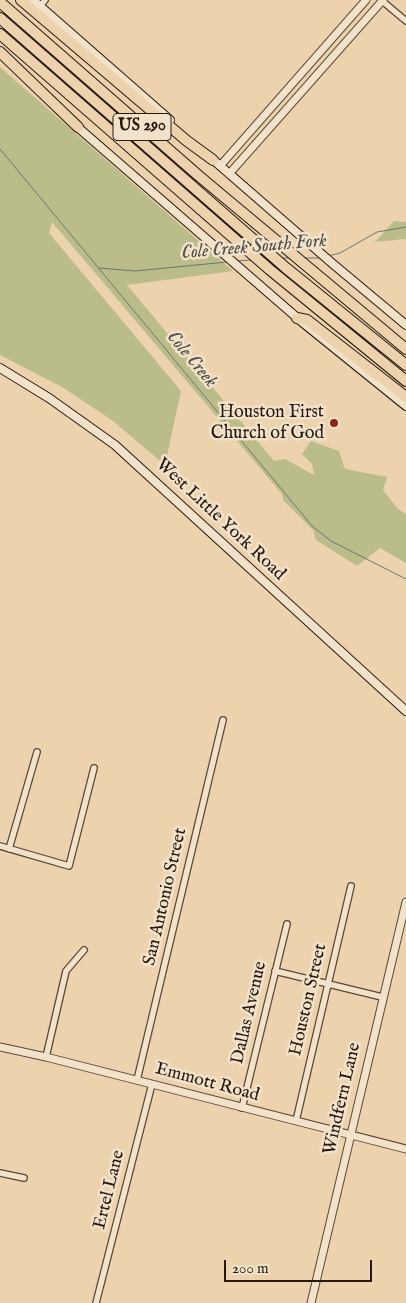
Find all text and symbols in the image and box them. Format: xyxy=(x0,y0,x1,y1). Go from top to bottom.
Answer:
road number: US 290 xyxy=(113,114,171,140)
water label: Cole Creek South Fork xyxy=(180,230,328,266)
water label: Cole Creek xyxy=(161,327,221,393)
place label: Houston First Church of God xyxy=(211,402,324,444)
marker: Houston First Church of God xyxy=(328,417,340,429)
street label: West Little York Road xyxy=(151,454,289,586)
street label: San Antonio Street xyxy=(140,826,192,968)
street label: Houston Street xyxy=(286,942,332,1058)
street label: Dallas Avenue xyxy=(228,959,272,1067)
street label: Windfern Lane xyxy=(320,1041,366,1157)
street label: Emmott Road xyxy=(153,1059,261,1107)
street label: Ertel Lane xyxy=(90,1148,130,1232)
scale bar xyxy=(226,1250,374,1282)
text: 200 m xyxy=(232,1259,269,1278)

